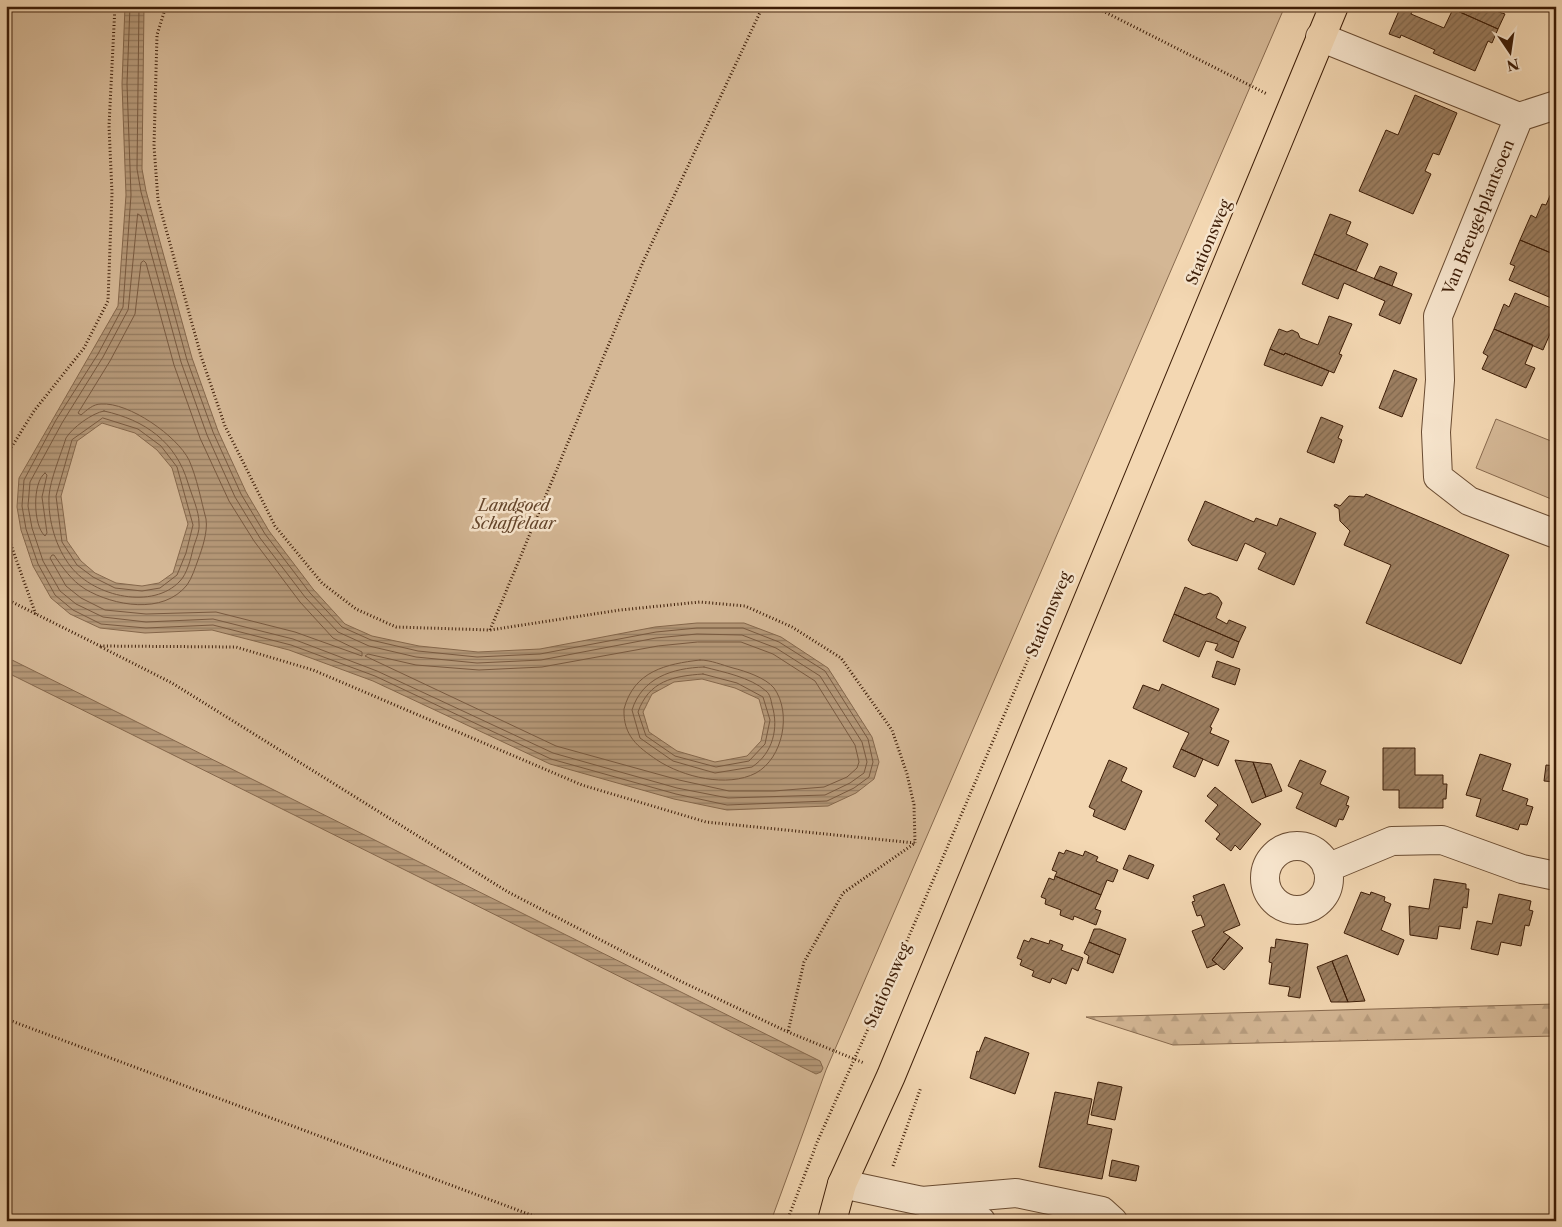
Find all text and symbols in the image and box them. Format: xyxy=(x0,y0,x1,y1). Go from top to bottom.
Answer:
north arrow xyxy=(1484,28,1534,78)
text: N xyxy=(1505,55,1521,75)
street label: Van Breugelplantsoen xyxy=(1437,136,1518,299)
street label: Stationsweg xyxy=(1181,196,1235,288)
park label: Landgoed Schaffelaar xyxy=(471,495,557,533)
street label: Stationsweg xyxy=(1021,568,1075,660)
street label: Stationsweg xyxy=(859,939,915,1031)

